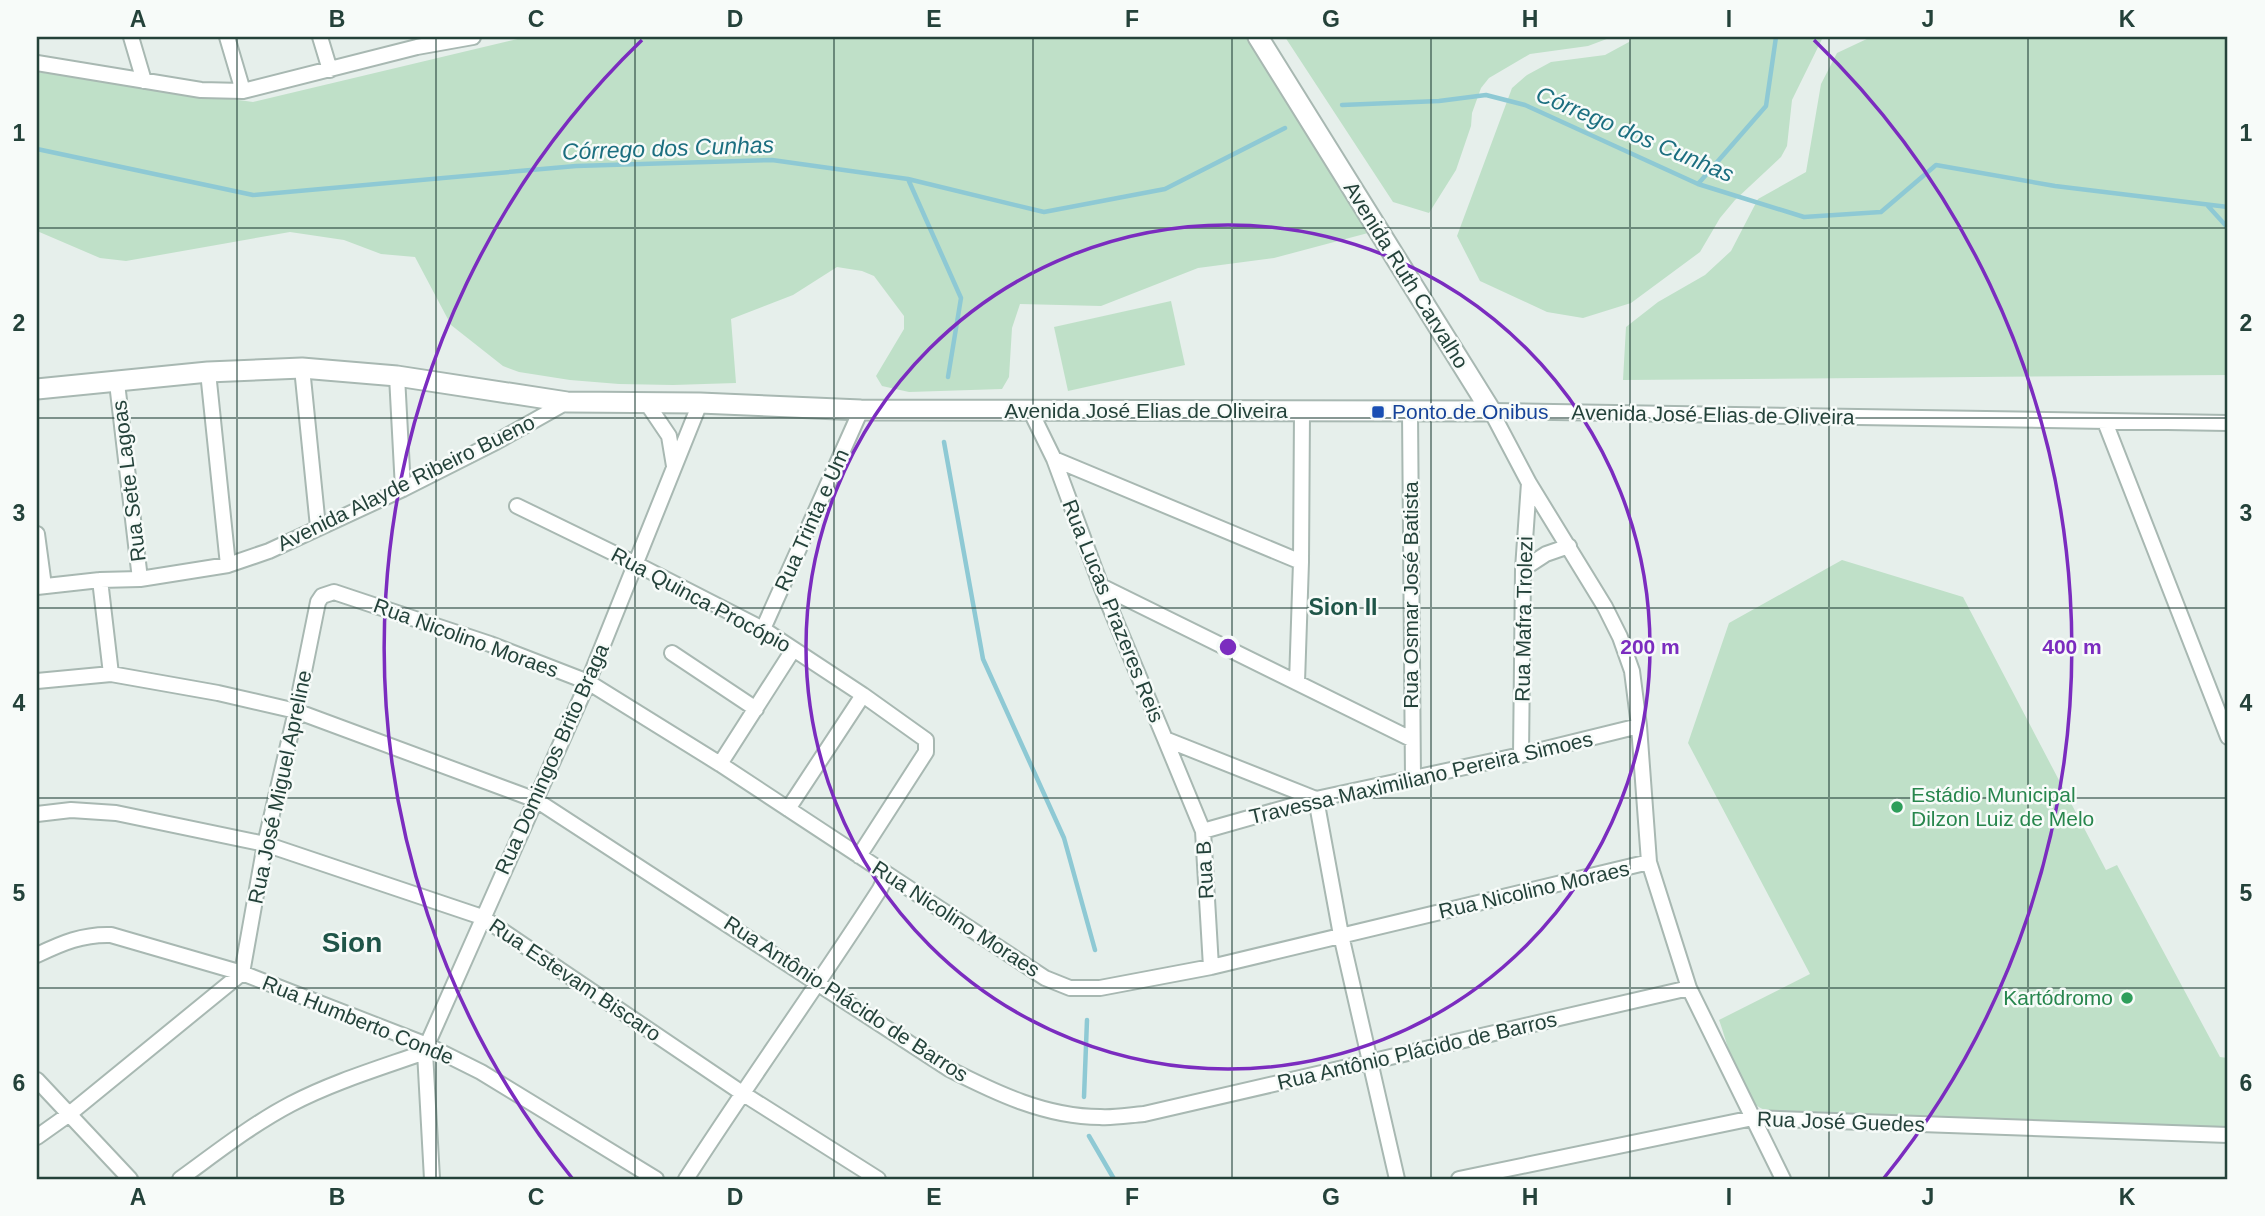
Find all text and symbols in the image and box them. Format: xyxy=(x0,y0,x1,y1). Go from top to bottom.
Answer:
text: A xyxy=(130,6,146,32)
text: B xyxy=(329,6,345,32)
text: C xyxy=(528,6,544,32)
text: D xyxy=(727,6,743,32)
text: E xyxy=(926,6,942,32)
text: F xyxy=(1125,6,1139,32)
text: G xyxy=(1322,6,1340,32)
text: H xyxy=(1522,6,1538,32)
text: I xyxy=(1726,6,1732,32)
text: J xyxy=(1922,6,1934,32)
text: K xyxy=(2119,6,2136,32)
water label: Córrego dos Cunhas xyxy=(1532,81,1738,188)
text: 1 xyxy=(13,120,26,146)
text: 1 xyxy=(2240,120,2253,146)
water label: Córrego dos Cunhas xyxy=(561,131,775,165)
street label: Avenida Ruth Carvalho xyxy=(1340,177,1473,372)
text: 2 xyxy=(13,310,25,336)
text: 2 xyxy=(2240,310,2252,336)
street label: Rua Sete Lagoas xyxy=(107,399,150,563)
street label: Avenida José Elias de Oliveira xyxy=(1004,399,1288,422)
place label: Ponto de Onibus xyxy=(1392,400,1548,423)
street label: Avenida José Elias de Oliveira xyxy=(1571,401,1855,428)
marker: Ponto de Onibus xyxy=(1370,404,1386,420)
street label: Avenida Alayde Ribeiro Bueno xyxy=(273,410,538,555)
street label: Rua Trinta e Um xyxy=(770,445,853,594)
street label: Rua Osmar José Batista xyxy=(1399,481,1422,709)
street label: Rua Lucas Prazeres Reis xyxy=(1058,496,1169,726)
text: 3 xyxy=(13,500,25,526)
text: 3 xyxy=(2240,500,2252,526)
street label: Rua Mafra Trolezi xyxy=(1511,536,1536,702)
street label: Rua Quinca Procópio xyxy=(608,543,795,657)
street label: Rua Nicolino Moraes xyxy=(371,593,562,682)
district label: Sion II xyxy=(1309,594,1378,620)
centre of rings xyxy=(1216,635,1240,659)
text: 200 m xyxy=(1620,635,1680,658)
text: 400 m xyxy=(2042,635,2102,658)
street label: Rua Domingos Brito Braga xyxy=(490,640,613,878)
street label: Rua José Miguel Apreline xyxy=(244,668,316,906)
text: 4 xyxy=(13,690,26,716)
text: 4 xyxy=(2240,690,2253,716)
street label: Travessa Maximiliano Pereira Simoes xyxy=(1247,727,1595,828)
place label: Estádio Municipal Dilzon Luiz de Melo xyxy=(1911,783,2094,830)
marker: Estádio Municipal Dilzon Luiz de Melo xyxy=(1889,799,1905,815)
street label: Rua B xyxy=(1191,840,1218,900)
street label: Rua Nicolino Moraes xyxy=(868,856,1044,981)
street label: Rua Nicolino Moraes xyxy=(1436,856,1631,923)
text: 5 xyxy=(13,880,26,906)
text: 5 xyxy=(2240,880,2253,906)
street label: Rua Antônio Plácido de Barros xyxy=(720,911,972,1086)
street label: Rua Estevam Biscaro xyxy=(485,914,665,1046)
district label: Sion xyxy=(322,927,382,958)
street label: Rua Humberto Conde xyxy=(259,971,457,1068)
place label: Kartódromo xyxy=(2003,986,2113,1009)
marker: Kartódromo xyxy=(2119,990,2135,1006)
street label: Rua Antônio Plácido de Barros xyxy=(1275,1007,1559,1094)
text: 6 xyxy=(13,1070,25,1096)
text: 6 xyxy=(2240,1070,2252,1096)
street label: Rua José Guedes xyxy=(1757,1107,1925,1136)
text: A xyxy=(130,1184,146,1210)
text: B xyxy=(329,1184,345,1210)
text: C xyxy=(528,1184,544,1210)
text: D xyxy=(727,1184,743,1210)
text: E xyxy=(926,1184,942,1210)
text: F xyxy=(1125,1184,1139,1210)
text: G xyxy=(1322,1184,1340,1210)
text: H xyxy=(1522,1184,1538,1210)
text: I xyxy=(1726,1184,1732,1210)
text: J xyxy=(1922,1184,1934,1210)
text: K xyxy=(2119,1184,2136,1210)

